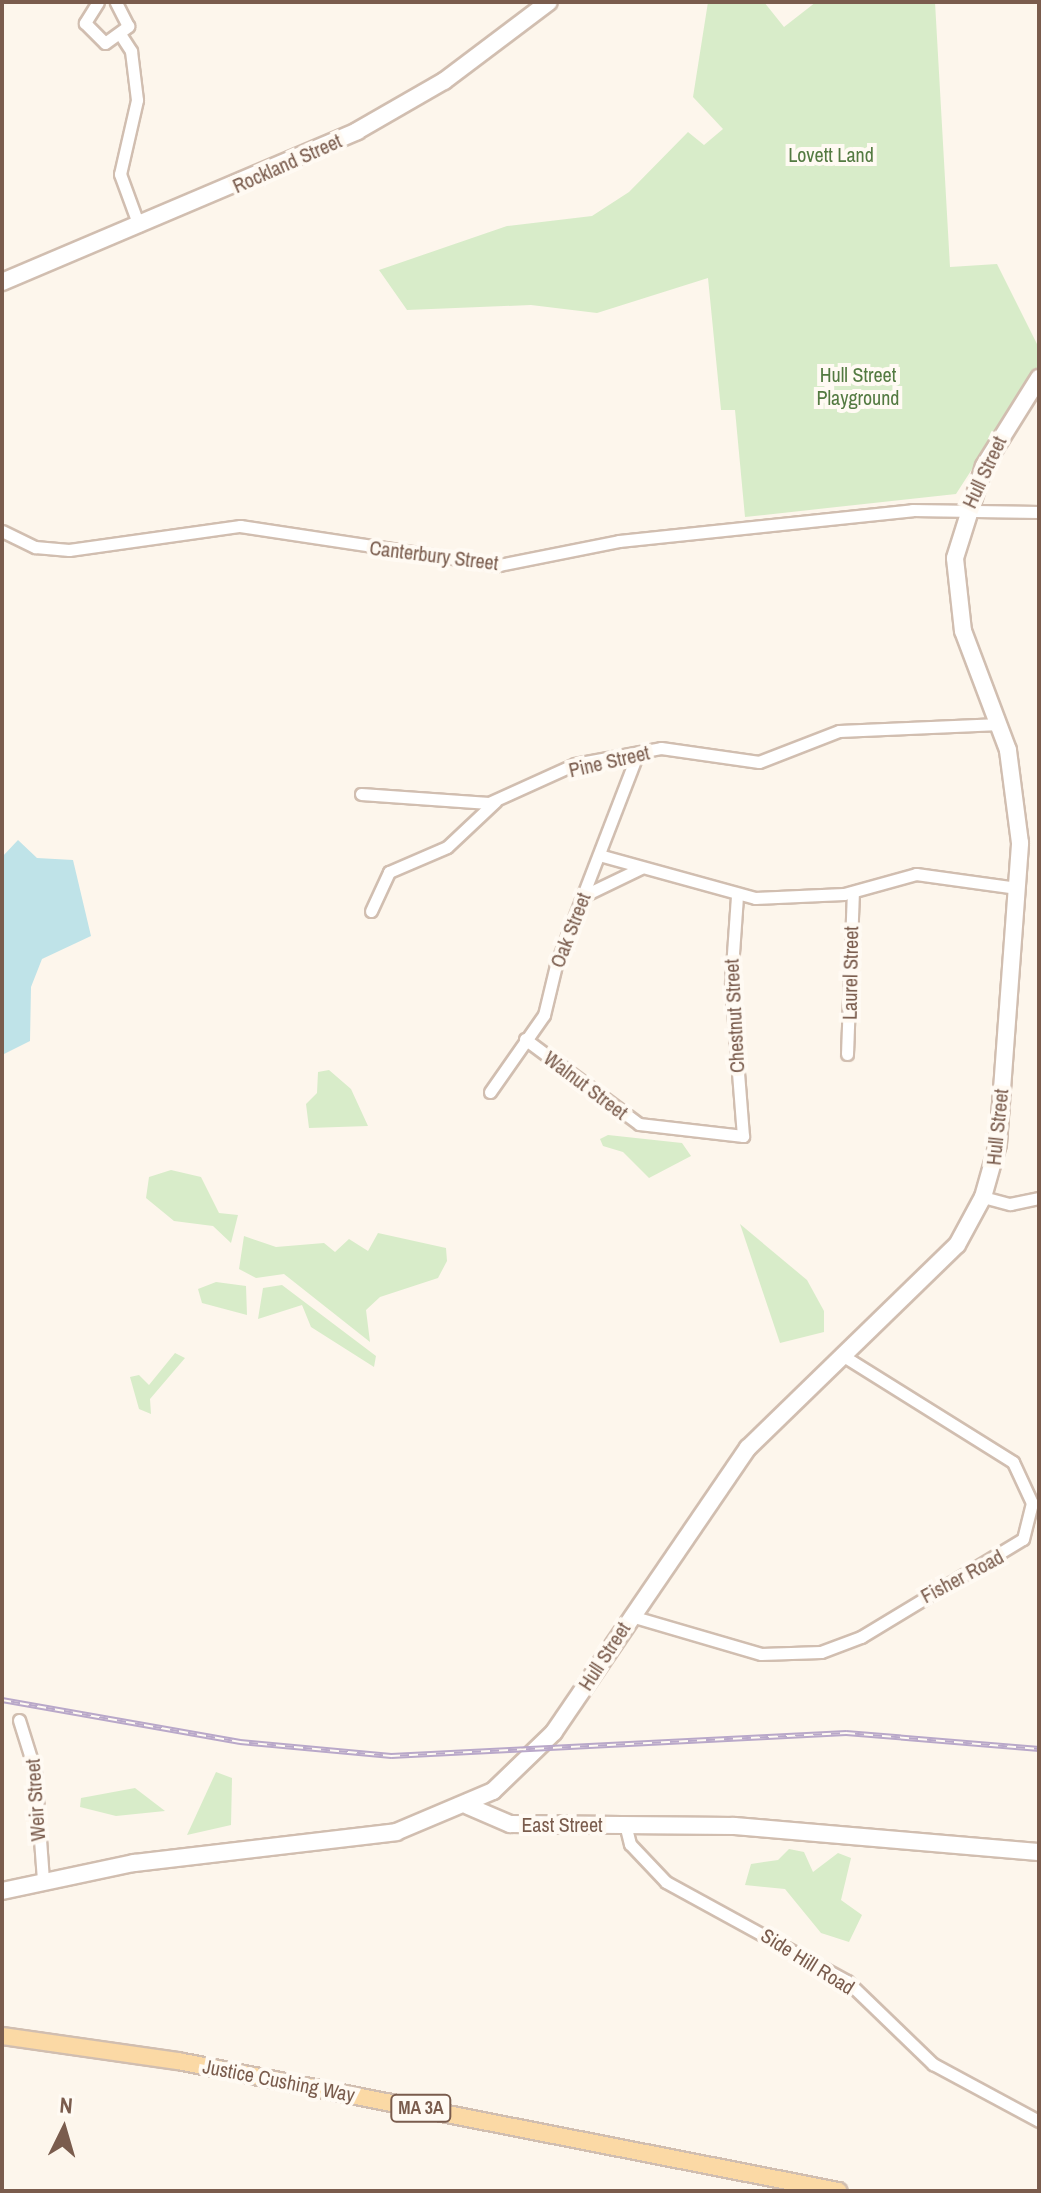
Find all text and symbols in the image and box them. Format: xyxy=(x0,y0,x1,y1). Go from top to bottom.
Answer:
street label: Rockland Street xyxy=(229,128,345,198)
park label: Lovett Land xyxy=(788,142,874,166)
park label: Hull Street Playground xyxy=(817,362,899,409)
street label: Hull Street xyxy=(957,432,1011,512)
street label: Canterbury Street xyxy=(368,535,500,575)
street label: Pine Street xyxy=(566,740,652,782)
street label: Oak Street xyxy=(545,889,595,971)
street label: Laurel Street xyxy=(837,926,863,1020)
street label: Chestnut Street xyxy=(719,958,749,1074)
street label: Walnut Street xyxy=(539,1046,633,1124)
street label: Hull Street xyxy=(981,1088,1013,1166)
street label: Fisher Road xyxy=(917,1544,1007,1608)
street label: Hull Street xyxy=(573,1617,635,1695)
street label: Weir Street xyxy=(20,1758,50,1842)
street label: East Street xyxy=(521,1812,603,1836)
street label: Side Hill Road xyxy=(757,1923,859,1999)
street label: Justice Cushing Way xyxy=(201,2053,357,2107)
north arrow xyxy=(24,2089,104,2169)
text: N xyxy=(58,2090,74,2121)
road number: MA 3A xyxy=(389,2094,453,2122)

